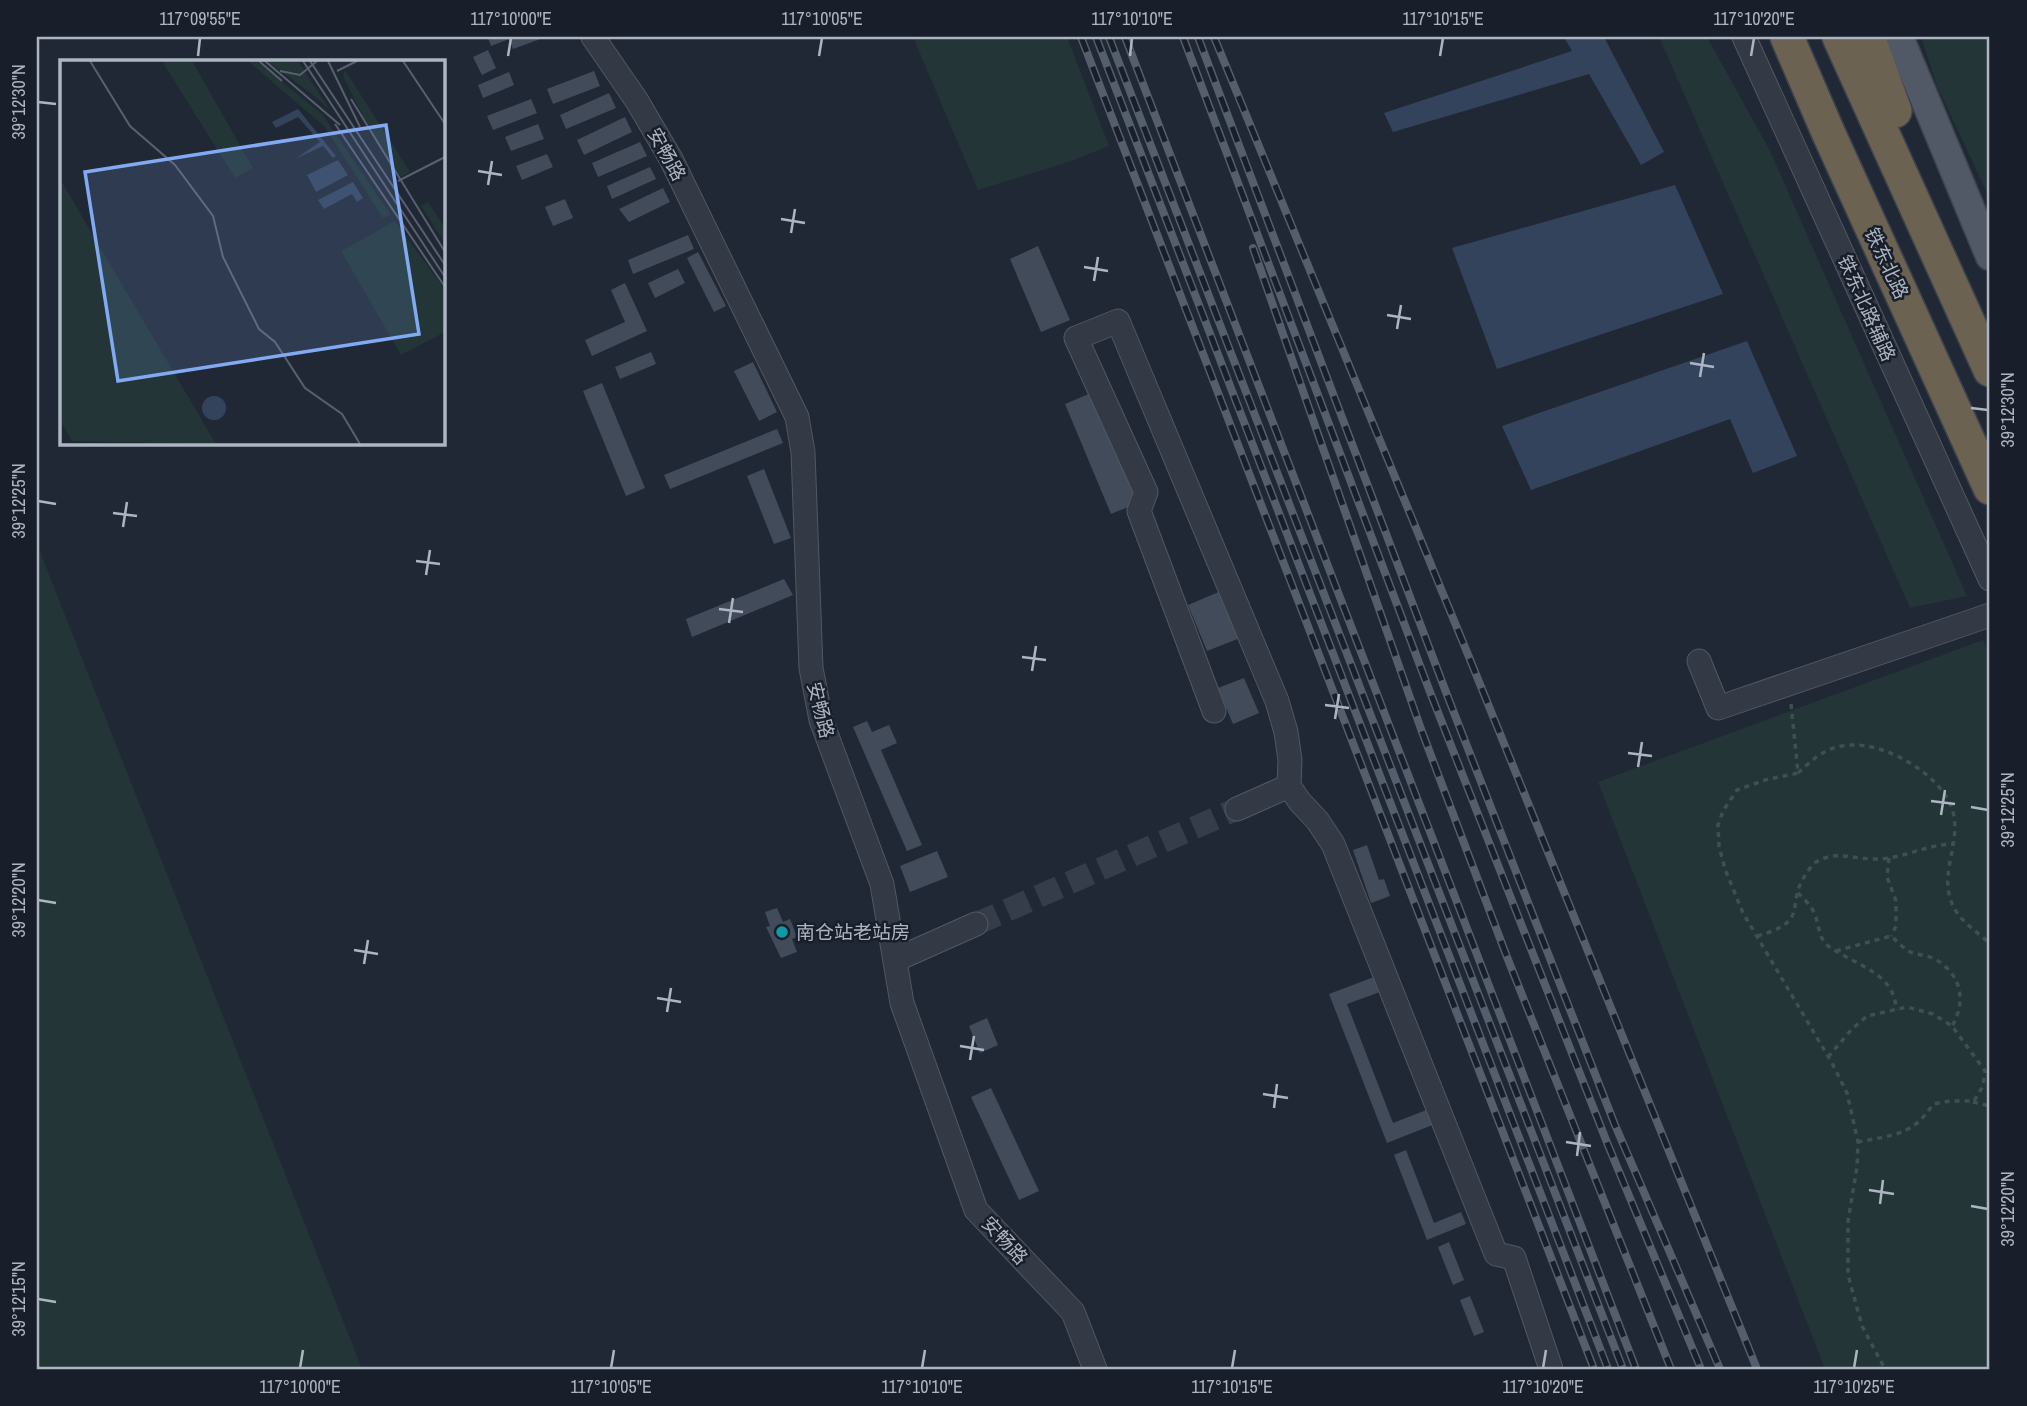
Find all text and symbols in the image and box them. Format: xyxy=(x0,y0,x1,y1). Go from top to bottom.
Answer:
text: 117°09'55"E xyxy=(159,6,241,31)
text: 117°10'00"E xyxy=(470,6,552,31)
text: 117°10'05"E xyxy=(781,6,863,31)
text: 117°10'10"E xyxy=(1091,6,1173,31)
text: 117°10'15"E xyxy=(1402,6,1484,31)
text: 117°10'20"E xyxy=(1713,6,1795,31)
inset map xyxy=(60,60,444,444)
text: 39°12'30"N xyxy=(6,64,31,140)
street label: 安畅路 xyxy=(642,123,692,185)
street label: 铁东北路 xyxy=(1859,223,1915,303)
street label: 铁东北路辅路 xyxy=(1832,251,1902,365)
text: 39°12'30"N xyxy=(1995,372,2020,448)
text: 39°12'25"N xyxy=(6,463,31,539)
street label: 安畅路 xyxy=(801,679,841,741)
text: 39°12'25"N xyxy=(1995,772,2020,848)
text: 39°12'20"N xyxy=(6,862,31,938)
place label: 南仓站老站房 xyxy=(796,919,910,945)
marker: 南仓站老站房 xyxy=(774,924,790,940)
text: 39°12'20"N xyxy=(1995,1171,2020,1247)
street label: 安畅路 xyxy=(976,1210,1034,1270)
text: 39°12'15"N xyxy=(6,1261,31,1337)
text: 117°10'00"E xyxy=(259,1374,341,1399)
text: 117°10'05"E xyxy=(570,1374,652,1399)
text: 117°10'10"E xyxy=(881,1374,963,1399)
text: 117°10'15"E xyxy=(1191,1374,1273,1399)
text: 117°10'20"E xyxy=(1502,1374,1584,1399)
text: 117°10'25"E xyxy=(1813,1374,1895,1399)

